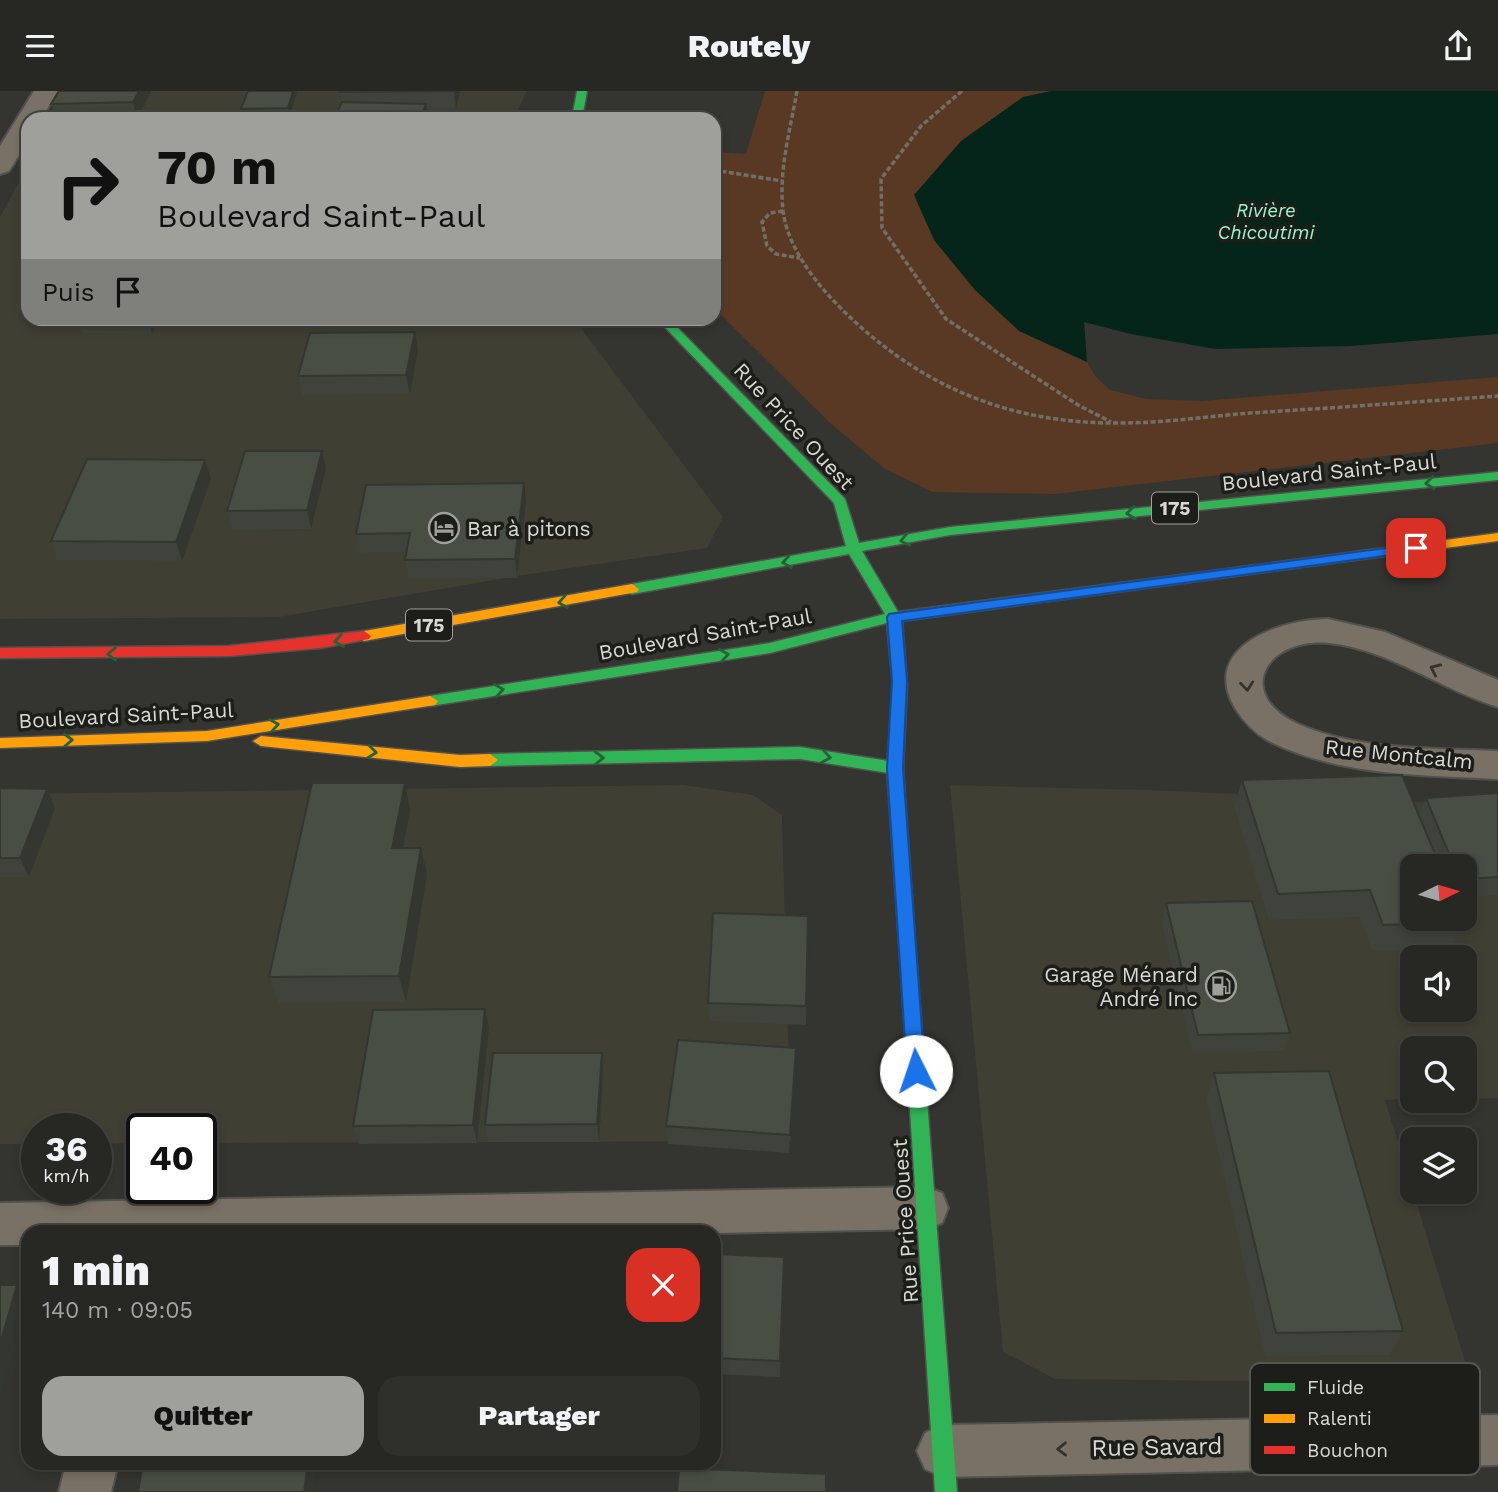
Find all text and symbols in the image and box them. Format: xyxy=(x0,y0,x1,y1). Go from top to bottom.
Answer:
icon: menu xyxy=(21,27,59,65)
text: Routely xyxy=(688,27,810,65)
icon: share xyxy=(1439,27,1477,65)
text: 70 m xyxy=(157,138,277,196)
icon: right xyxy=(42,140,133,231)
text: Boulevard Saint-Paul xyxy=(157,197,485,235)
water label: Rivière Chicoutimi xyxy=(1218,199,1316,244)
icon: arrive xyxy=(109,273,147,311)
text: Puis xyxy=(42,277,95,307)
street label: Rue Price Ouest xyxy=(729,357,859,495)
street label: Boulevard Saint-Paul xyxy=(1221,448,1438,496)
one-way arrow xyxy=(1424,475,1435,490)
road number: 175 xyxy=(1152,493,1198,523)
one-way arrow xyxy=(1125,505,1136,520)
hotel icon: Bar à pitons xyxy=(427,511,461,545)
place label: Bar à pitons xyxy=(467,516,591,541)
pin xyxy=(1386,518,1446,578)
icon: arrive xyxy=(1397,529,1435,567)
one-way arrow xyxy=(899,531,911,546)
one-way arrow xyxy=(781,554,793,569)
one-way arrow xyxy=(557,594,569,609)
street label: Boulevard Saint-Paul xyxy=(597,603,814,665)
road number: 175 xyxy=(406,610,452,641)
one-way arrow xyxy=(333,633,345,648)
one-way arrow xyxy=(106,646,117,662)
one-way arrow xyxy=(718,648,730,663)
one-way arrow xyxy=(1429,663,1442,677)
one-way arrow xyxy=(1239,681,1254,692)
one-way arrow xyxy=(493,683,505,698)
street label: Boulevard Saint-Paul xyxy=(18,697,235,733)
one-way arrow xyxy=(268,718,280,733)
one-way arrow xyxy=(63,733,74,748)
street label: Rue Montcalm xyxy=(1324,734,1474,774)
one-way arrow xyxy=(367,744,378,759)
one-way arrow xyxy=(820,749,832,764)
one-way arrow xyxy=(594,750,605,765)
north arrow xyxy=(1400,854,1477,931)
map controls xyxy=(1400,854,1477,1204)
button: sound xyxy=(1400,945,1477,1022)
place label: Garage Ménard André Inc xyxy=(1044,962,1198,1011)
fuel station icon: Garage Ménard André Inc xyxy=(1204,969,1238,1003)
position arrow xyxy=(879,1034,953,1108)
button: search xyxy=(1400,1036,1477,1113)
speed limit sign: 40 xyxy=(126,1113,217,1204)
button: layers xyxy=(1400,1127,1477,1204)
text: 36 xyxy=(45,1128,88,1170)
street label: Rue Price Ouest xyxy=(887,1138,923,1304)
text: km/h xyxy=(43,1165,90,1186)
text: 1 min xyxy=(42,1246,150,1295)
button: close xyxy=(626,1248,700,1322)
text: 140 m · 09:05 xyxy=(42,1297,193,1324)
legend xyxy=(1250,1363,1480,1475)
button: Quitter xyxy=(42,1376,364,1456)
button: Partager xyxy=(378,1376,700,1456)
text: Fluide xyxy=(1307,1376,1364,1399)
text: Ralenti xyxy=(1307,1407,1372,1430)
street label: Rue Savard xyxy=(1091,1432,1223,1462)
text: Bouchon xyxy=(1307,1439,1388,1462)
one-way arrow xyxy=(1057,1441,1068,1456)

